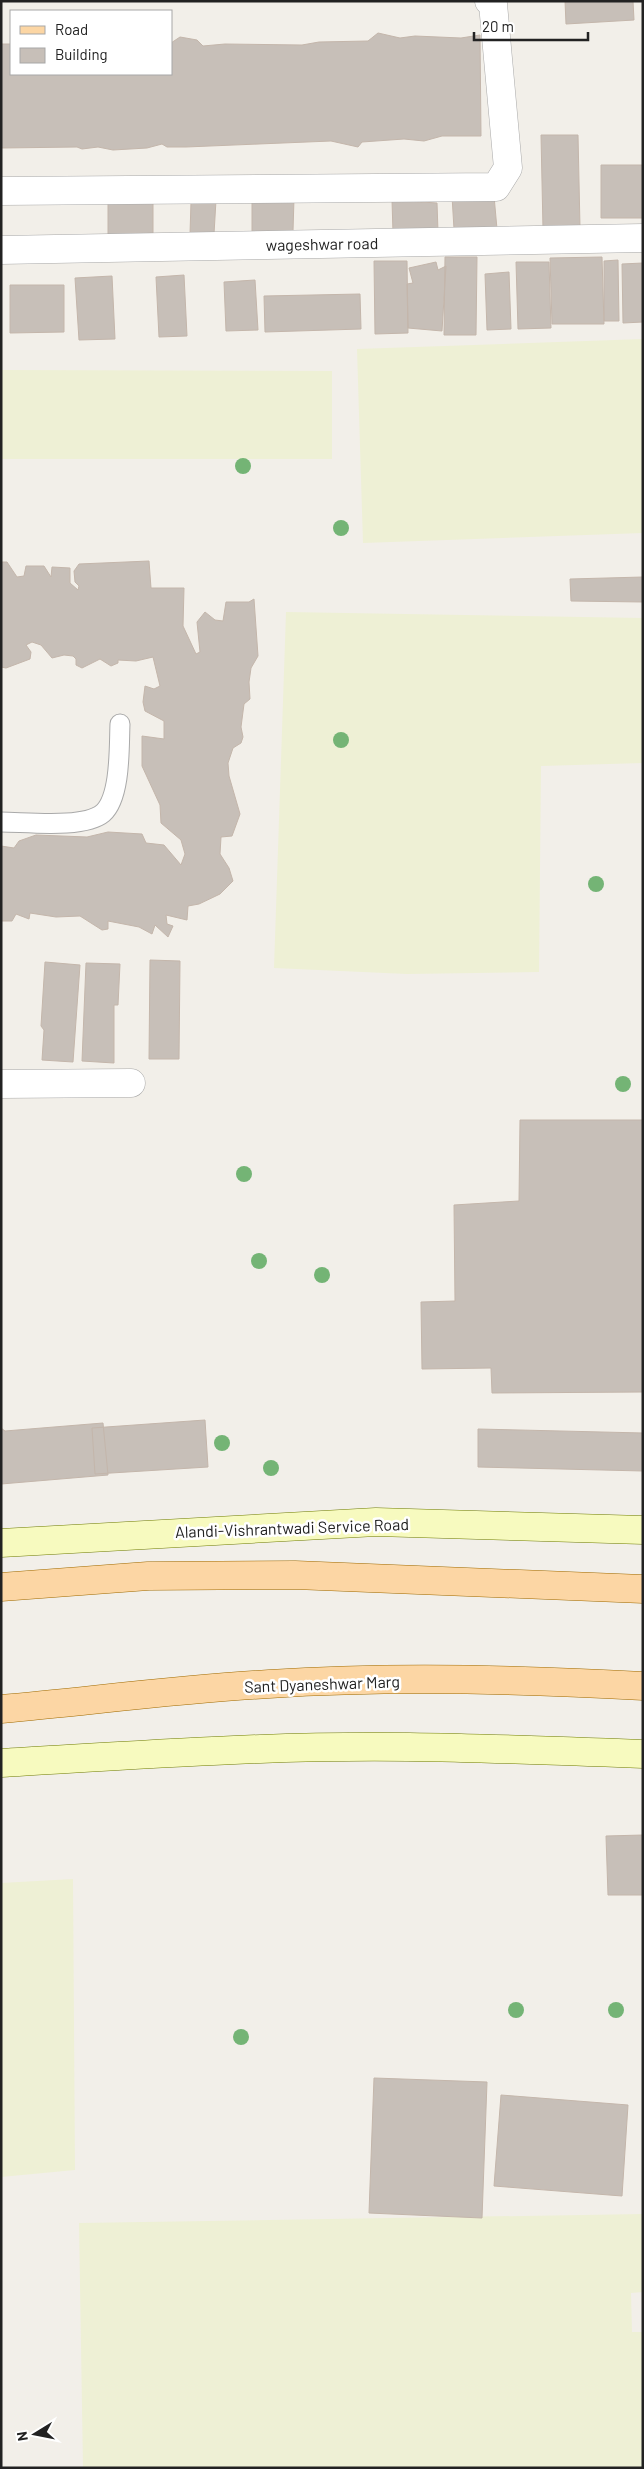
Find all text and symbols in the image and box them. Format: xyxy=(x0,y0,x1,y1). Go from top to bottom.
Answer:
legend xyxy=(10,10,172,75)
scale bar xyxy=(474,10,588,42)
text: 20 m xyxy=(482,17,514,35)
text: Road xyxy=(55,20,88,38)
text: Building xyxy=(55,45,108,63)
street label: wageshwar road xyxy=(266,233,378,254)
street label: Alandi-Vishrantwadi Service Road xyxy=(175,1514,409,1541)
street label: Sant Dyaneshwar Marg xyxy=(244,1671,400,1696)
north arrow xyxy=(10,2409,60,2459)
text: N xyxy=(13,2430,31,2442)

